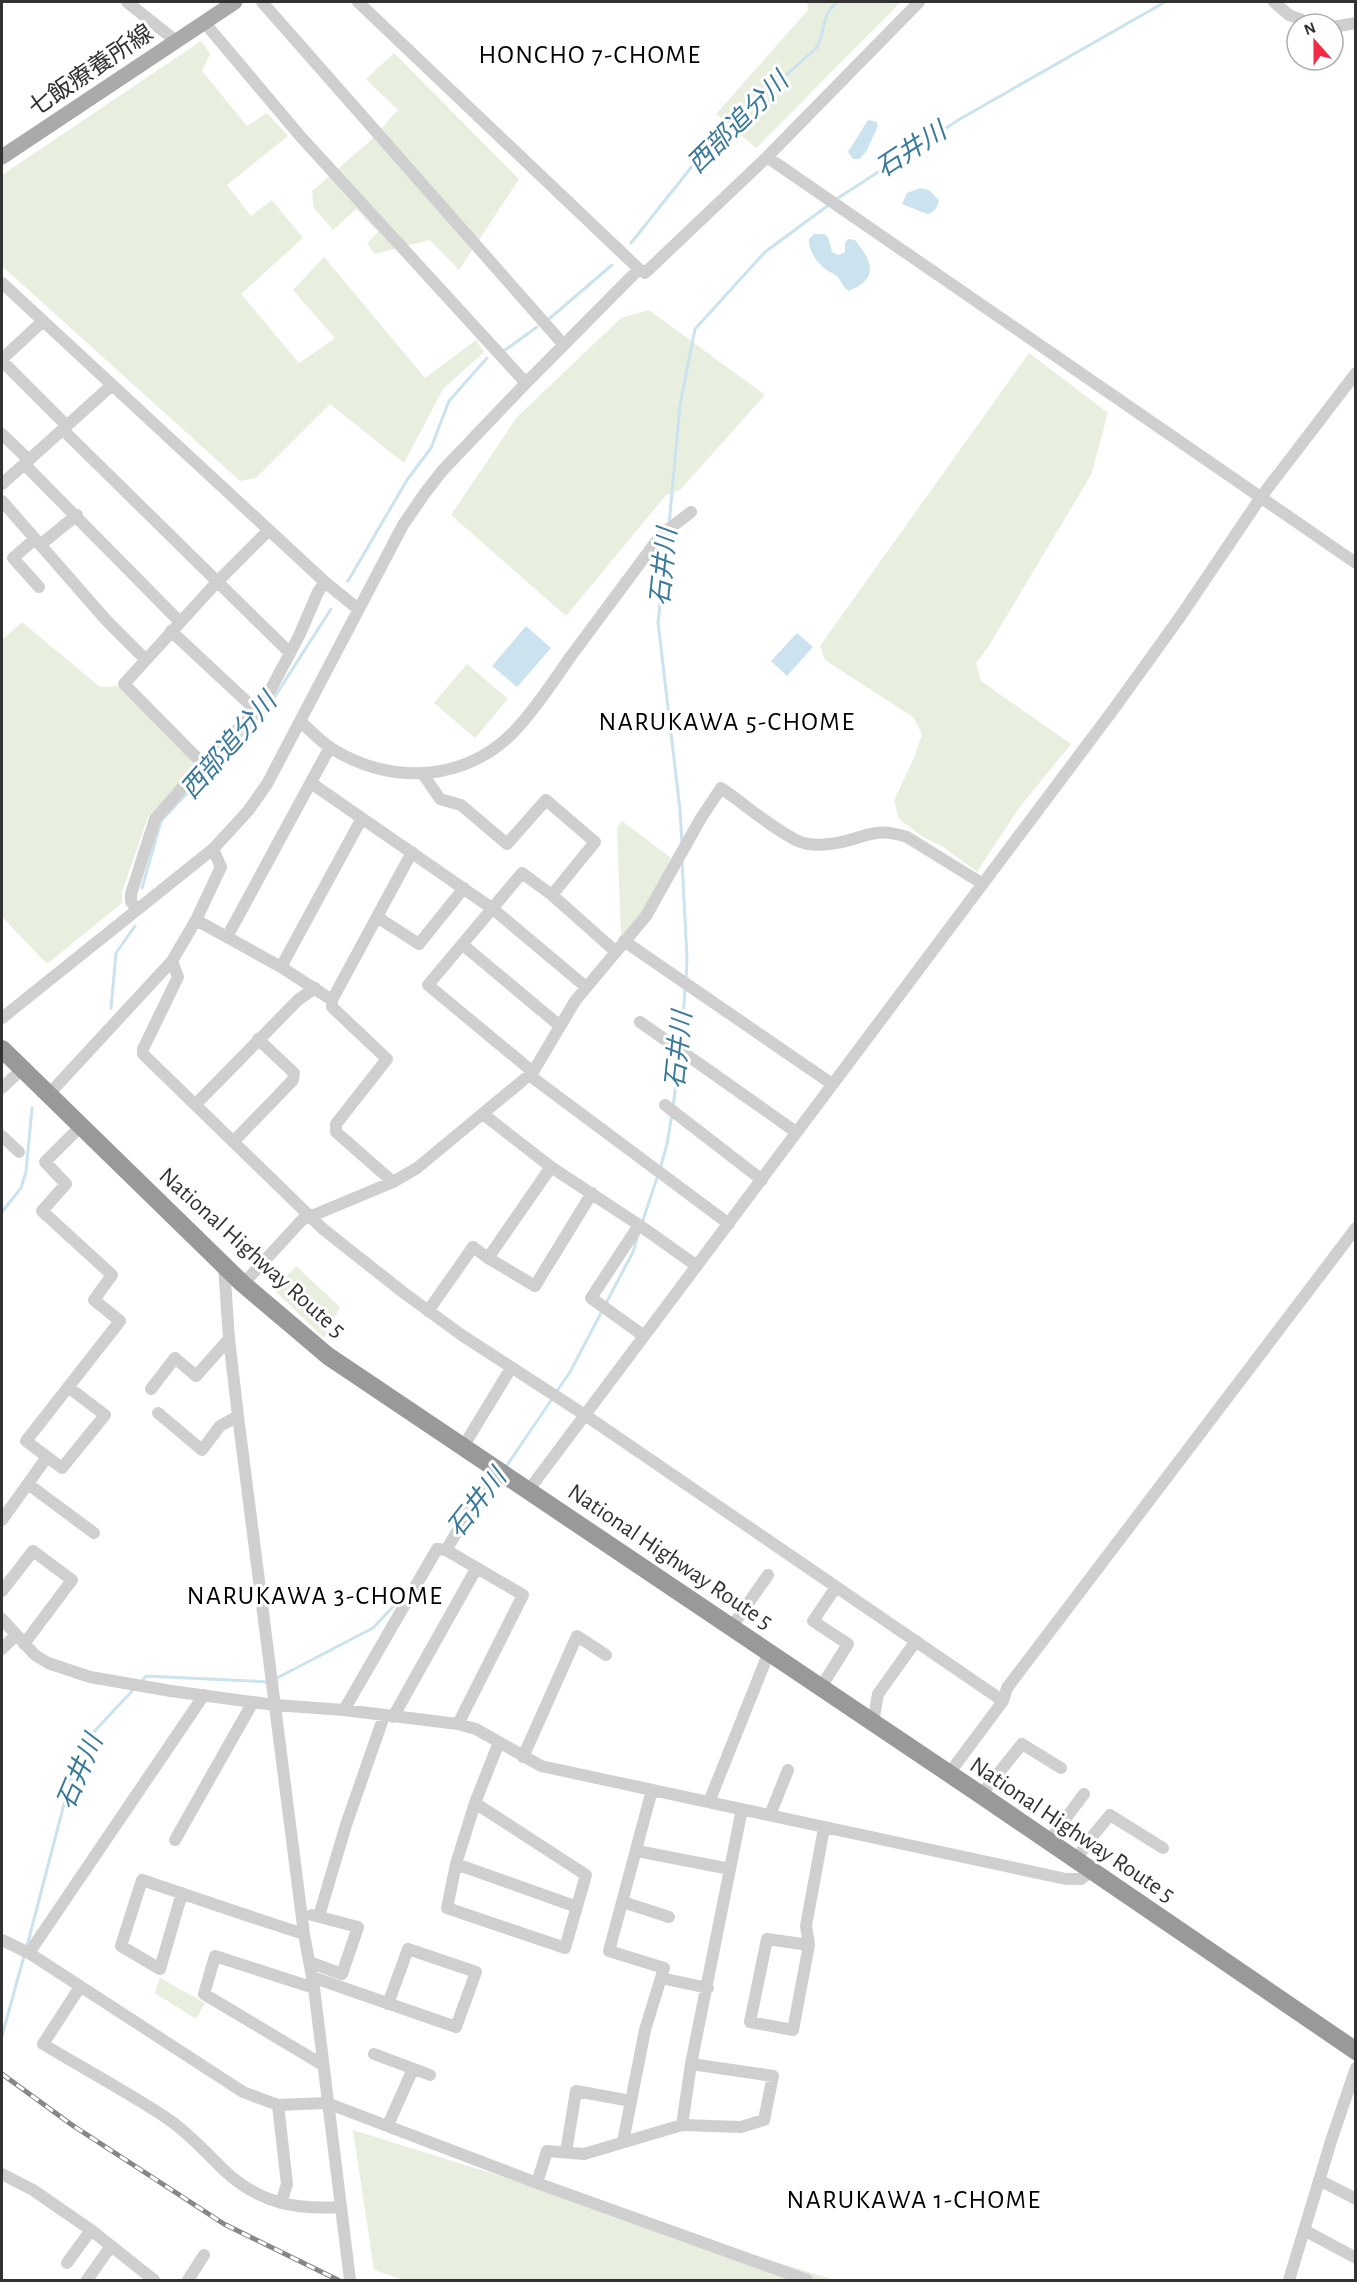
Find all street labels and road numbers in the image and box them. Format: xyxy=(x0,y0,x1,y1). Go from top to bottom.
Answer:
street label: 七飯療養所線 xyxy=(23,19,157,121)
street label: National Highway Route 5 xyxy=(154,1163,350,1343)
street label: National Highway Route 5 xyxy=(563,1480,777,1634)
street label: National Highway Route 5 xyxy=(965,1753,1179,1907)

